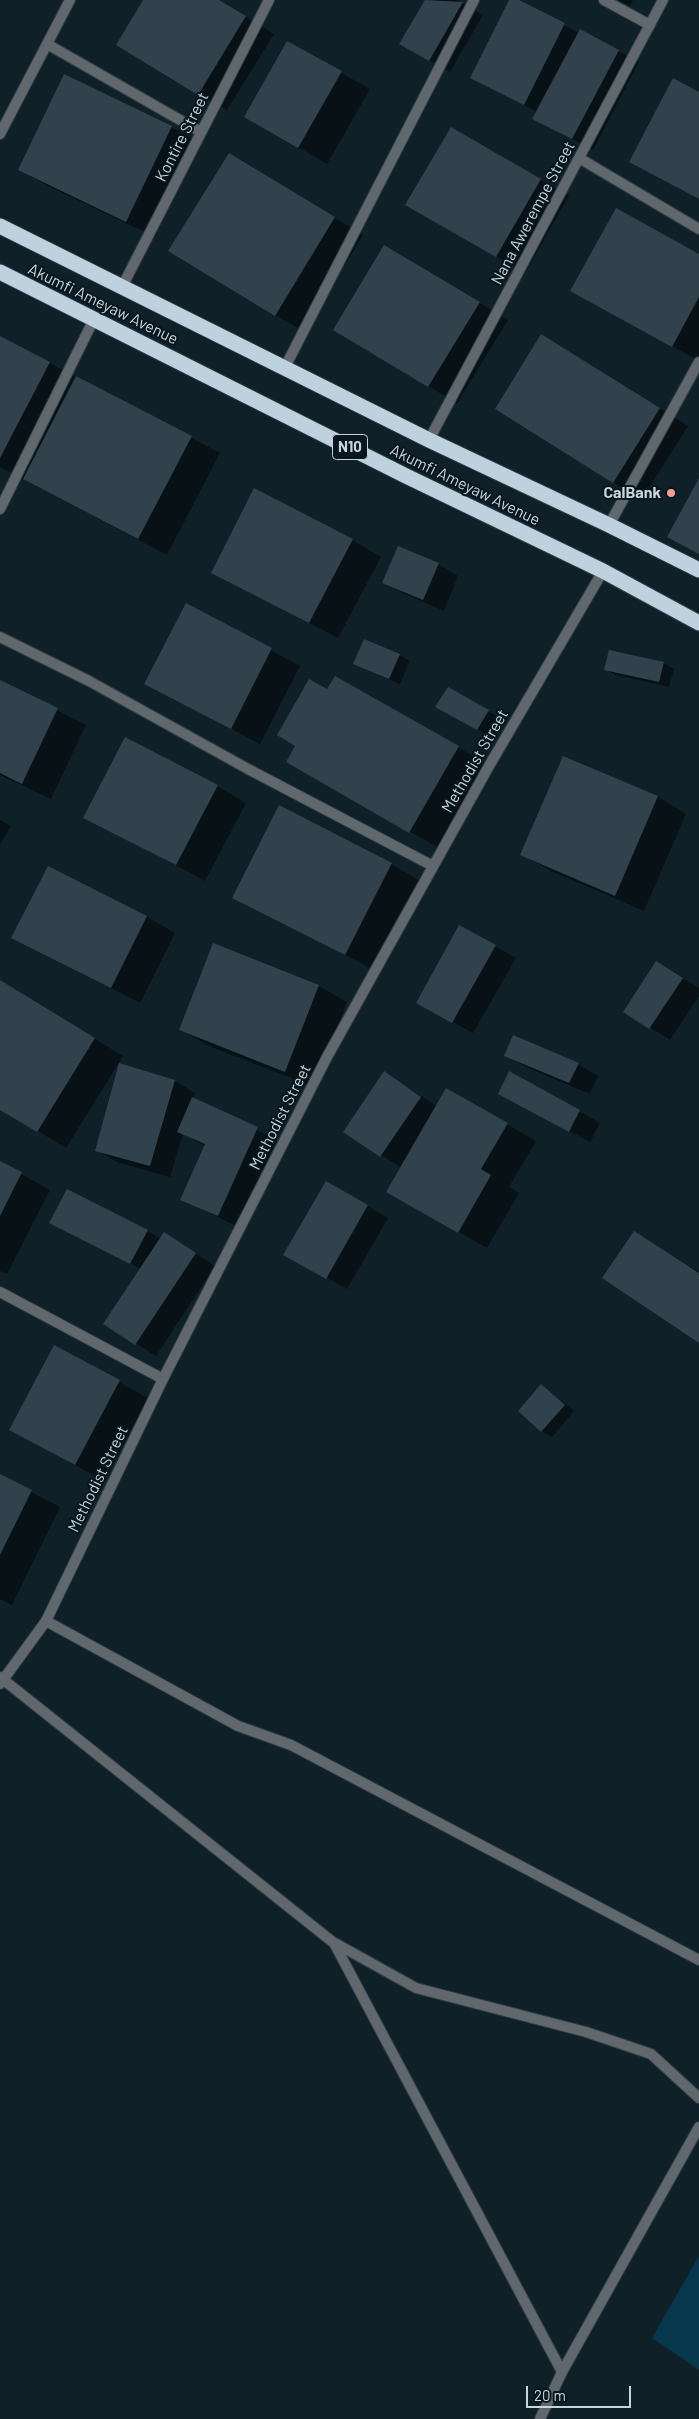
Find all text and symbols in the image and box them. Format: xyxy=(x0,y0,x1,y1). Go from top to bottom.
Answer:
street label: Kontire Street xyxy=(151,89,213,185)
street label: Nana Awerempe Street xyxy=(487,138,579,288)
street label: Akumfi Ameyaw Avenue xyxy=(25,259,181,349)
road number: N10 xyxy=(332,434,368,460)
street label: Akumfi Ameyaw Avenue xyxy=(387,440,543,530)
place label: CalBank xyxy=(603,483,661,503)
marker: CalBank xyxy=(665,487,677,499)
street label: Methodist Street xyxy=(438,706,512,816)
street label: Methodist Street xyxy=(245,1061,315,1173)
street label: Methodist Street xyxy=(64,1423,132,1535)
scale bar xyxy=(529,2376,634,2408)
text: 20 m xyxy=(534,2386,566,2404)

